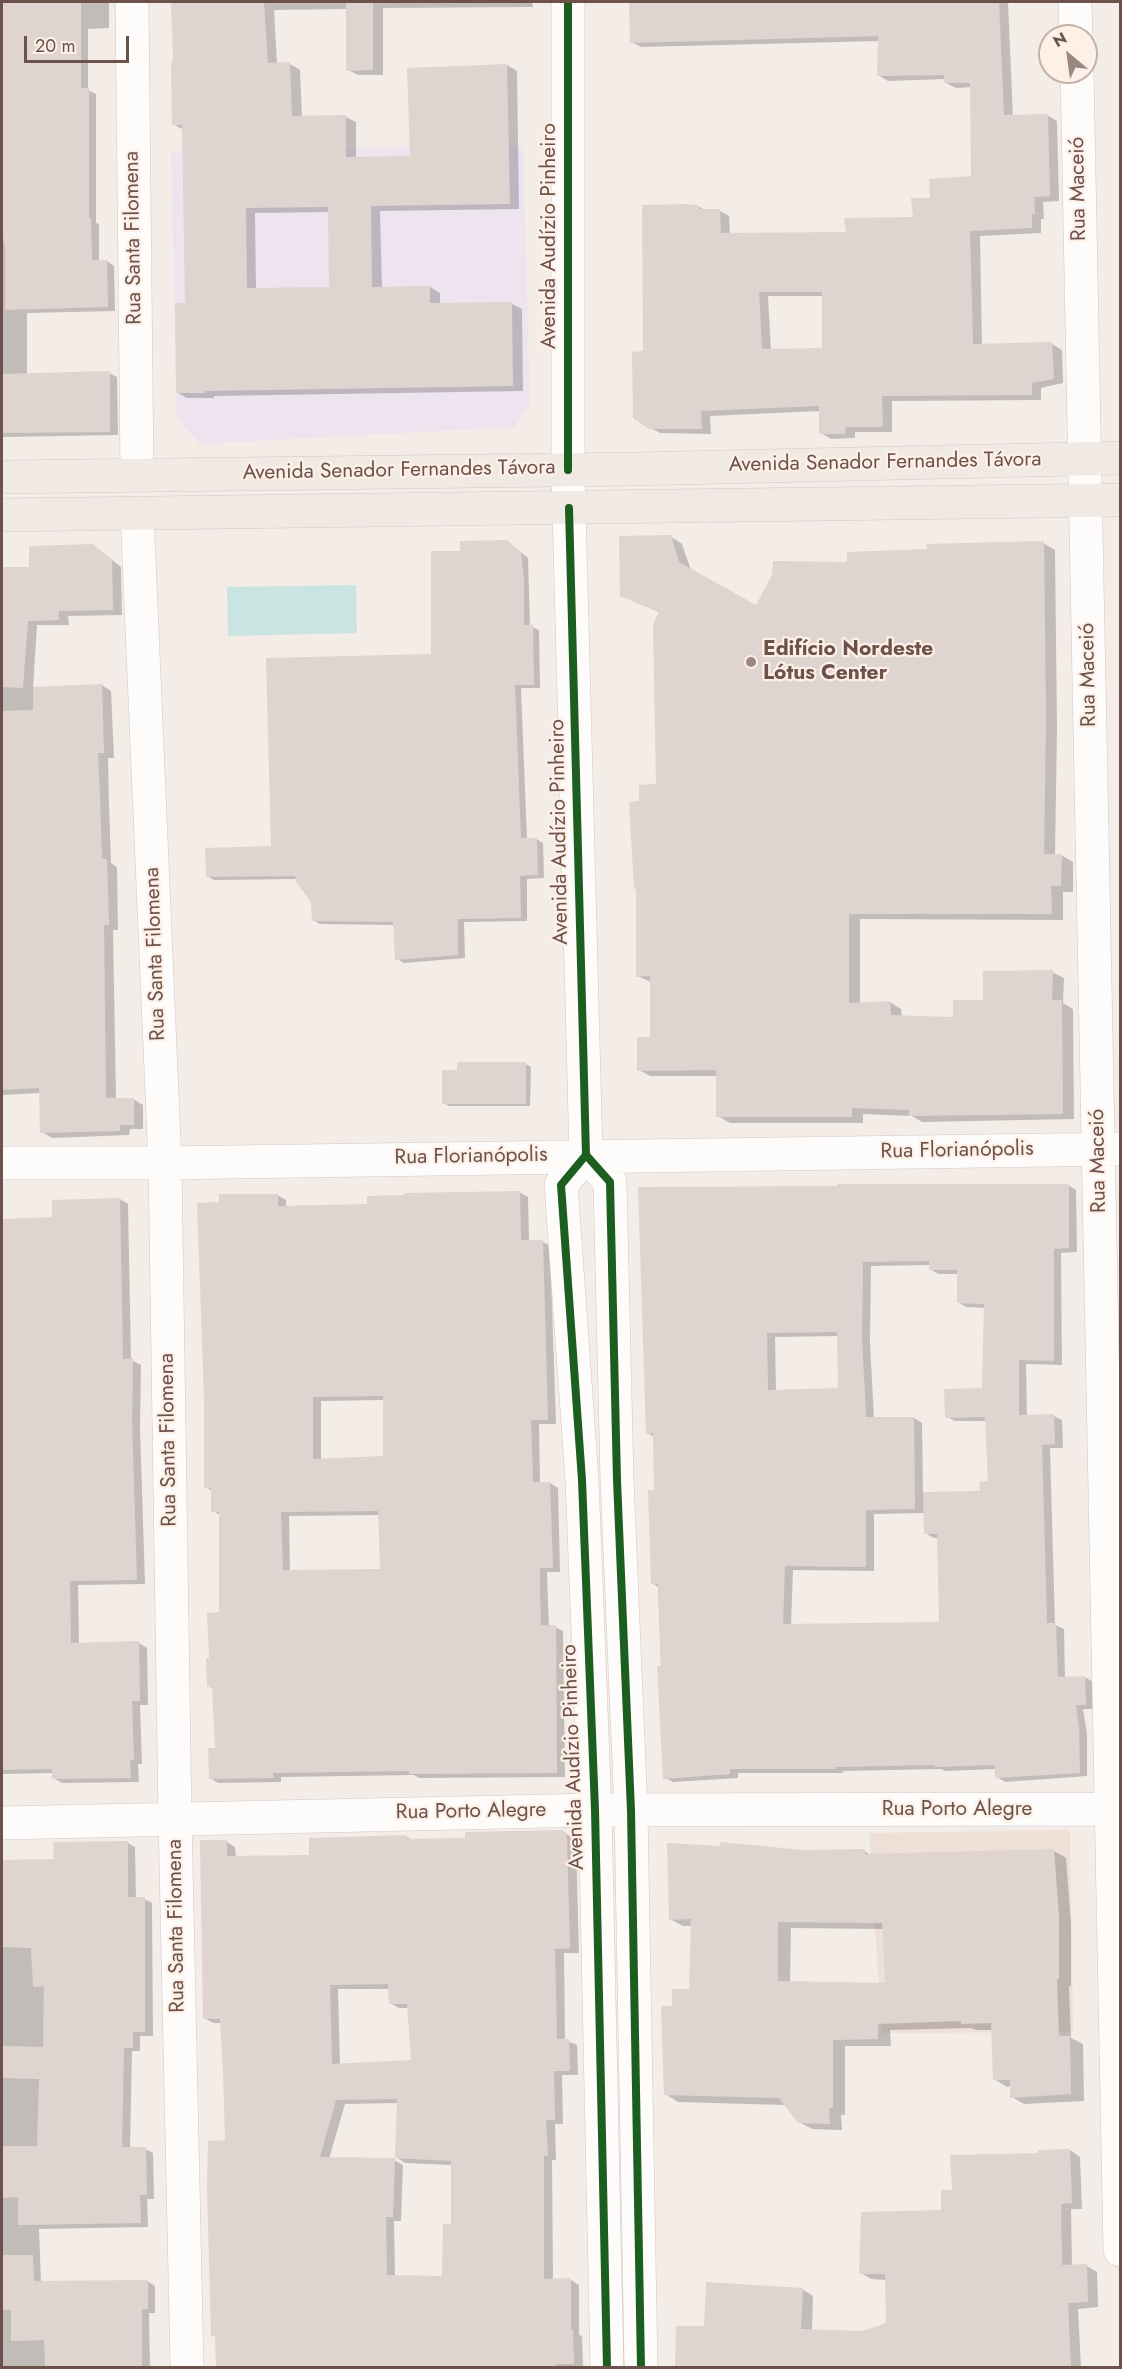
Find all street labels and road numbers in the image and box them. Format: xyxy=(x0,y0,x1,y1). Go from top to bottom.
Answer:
street label: Avenida Audízio Pinheiro xyxy=(537,123,563,349)
street label: Rua Maceió xyxy=(1065,137,1093,241)
street label: Rua Santa Filomena xyxy=(120,151,148,325)
street label: Avenida Senador Fernandes Távora xyxy=(728,448,1042,478)
street label: Avenida Senador Fernandes Távora xyxy=(242,456,556,486)
street label: Rua Maceió xyxy=(1075,623,1103,727)
street label: Avenida Audízio Pinheiro xyxy=(545,719,575,945)
street label: Rua Santa Filomena xyxy=(140,867,172,1041)
street label: Rua Maceió xyxy=(1085,1109,1113,1213)
street label: Rua Florianópolis xyxy=(880,1137,1034,1165)
street label: Rua Florianópolis xyxy=(394,1143,548,1171)
street label: Rua Santa Filomena xyxy=(155,1353,183,1527)
street label: Avenida Audízio Pinheiro xyxy=(557,1644,591,1870)
street label: Rua Porto Alegre xyxy=(882,1797,1032,1823)
street label: Rua Porto Alegre xyxy=(395,1798,547,1826)
street label: Rua Santa Filomena xyxy=(163,1839,191,2013)

